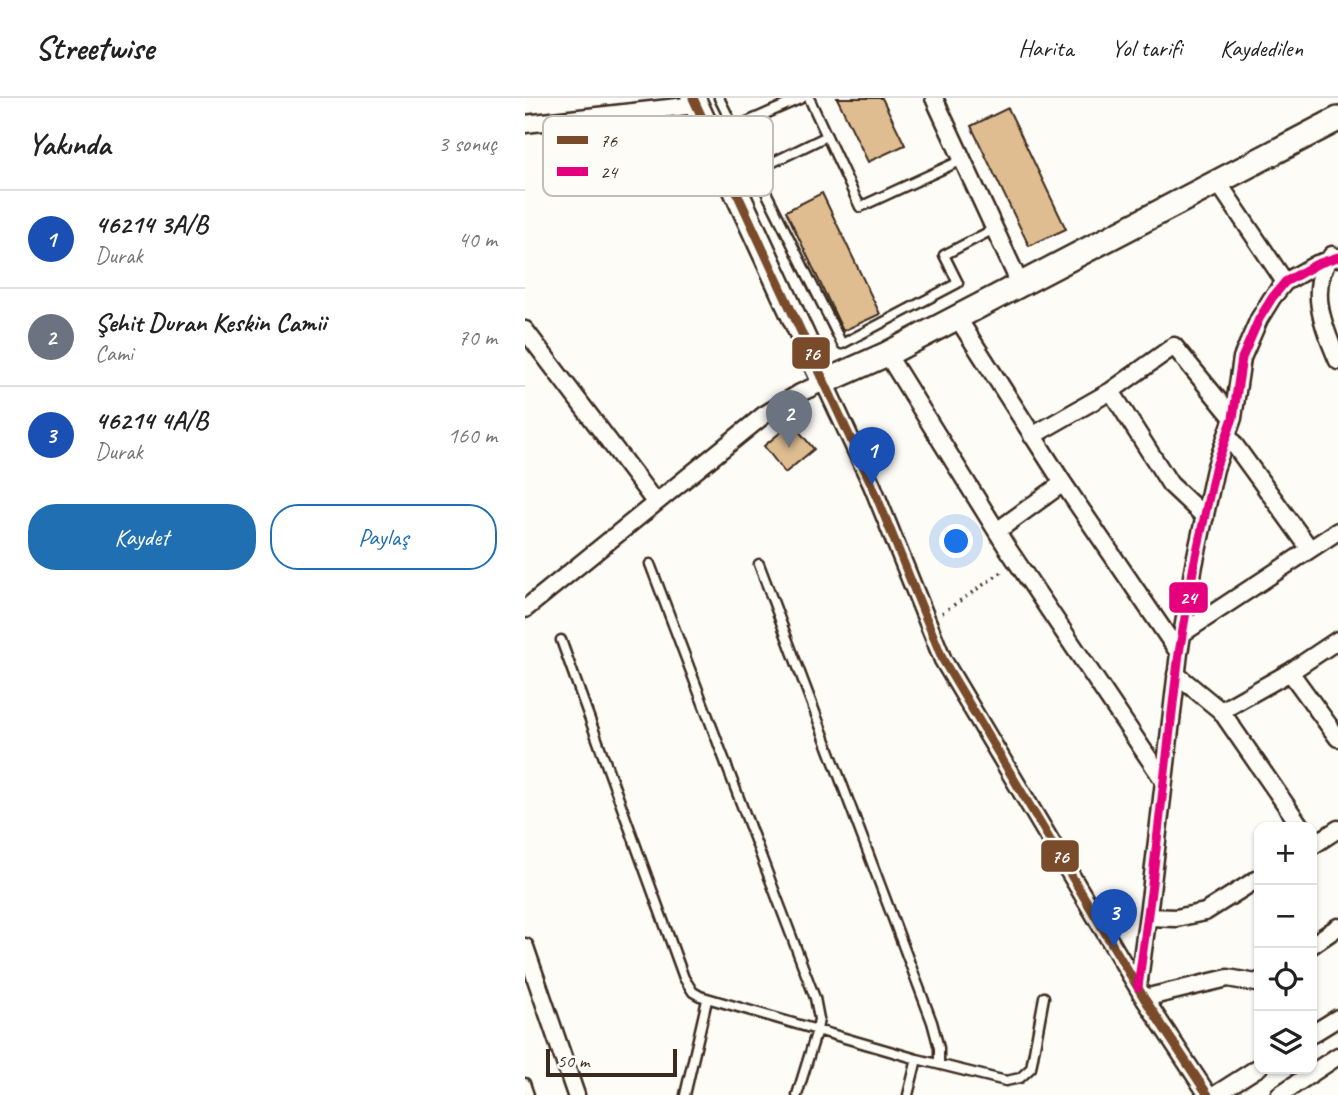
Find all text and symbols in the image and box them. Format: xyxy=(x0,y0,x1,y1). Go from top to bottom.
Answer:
text: Streetwise xyxy=(35,27,154,69)
text: Harita xyxy=(1018,33,1073,63)
text: Yol tarifi xyxy=(1111,33,1182,63)
text: Kaydedilen xyxy=(1220,33,1303,63)
legend xyxy=(543,116,773,196)
text: Yakında xyxy=(28,125,110,163)
text: 3 sonuç xyxy=(438,129,497,158)
text: 76 xyxy=(600,129,619,153)
text: 24 xyxy=(600,160,620,184)
text: 46214 3A/B xyxy=(95,208,208,241)
text: 1 xyxy=(46,225,56,254)
text: 40 m xyxy=(458,225,497,254)
text: Durak xyxy=(95,241,143,270)
text: Şehit Duran Keskin Camii xyxy=(95,306,326,339)
text: 2 xyxy=(46,323,56,352)
text: 70 m xyxy=(458,323,497,352)
line badge: 76 xyxy=(791,336,831,370)
text: Cami xyxy=(95,339,133,368)
text: 76 xyxy=(802,342,822,366)
pin: 2 xyxy=(766,390,812,448)
text: 46214 4A/B xyxy=(95,404,208,437)
text: 3 xyxy=(46,421,56,450)
text: 160 m xyxy=(448,421,497,450)
pin: 1 xyxy=(849,427,895,485)
text: Durak xyxy=(95,437,143,466)
button: Kaydet xyxy=(28,504,256,570)
button: Paylaş xyxy=(270,504,497,570)
your location xyxy=(939,524,973,558)
line badge: 24 xyxy=(1168,581,1209,614)
text: 24 xyxy=(1179,586,1199,610)
map controls xyxy=(1254,822,1317,1074)
button: + xyxy=(1254,822,1317,885)
line badge: 76 xyxy=(1040,839,1080,873)
text: 76 xyxy=(1051,845,1071,869)
button: − xyxy=(1254,885,1317,948)
pin: 3 xyxy=(1091,889,1137,947)
button: locate xyxy=(1254,948,1317,1011)
button: layers xyxy=(1254,1011,1317,1074)
scale bar xyxy=(546,1046,677,1078)
text: 50 m xyxy=(557,1049,589,1073)

